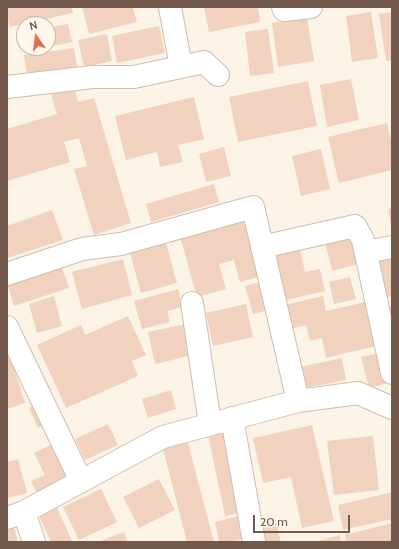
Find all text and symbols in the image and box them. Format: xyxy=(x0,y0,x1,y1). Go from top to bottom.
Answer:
north arrow xyxy=(16,16,56,56)
text: N xyxy=(28,18,39,33)
scale bar xyxy=(255,507,352,533)
text: 20 m xyxy=(260,514,288,529)

